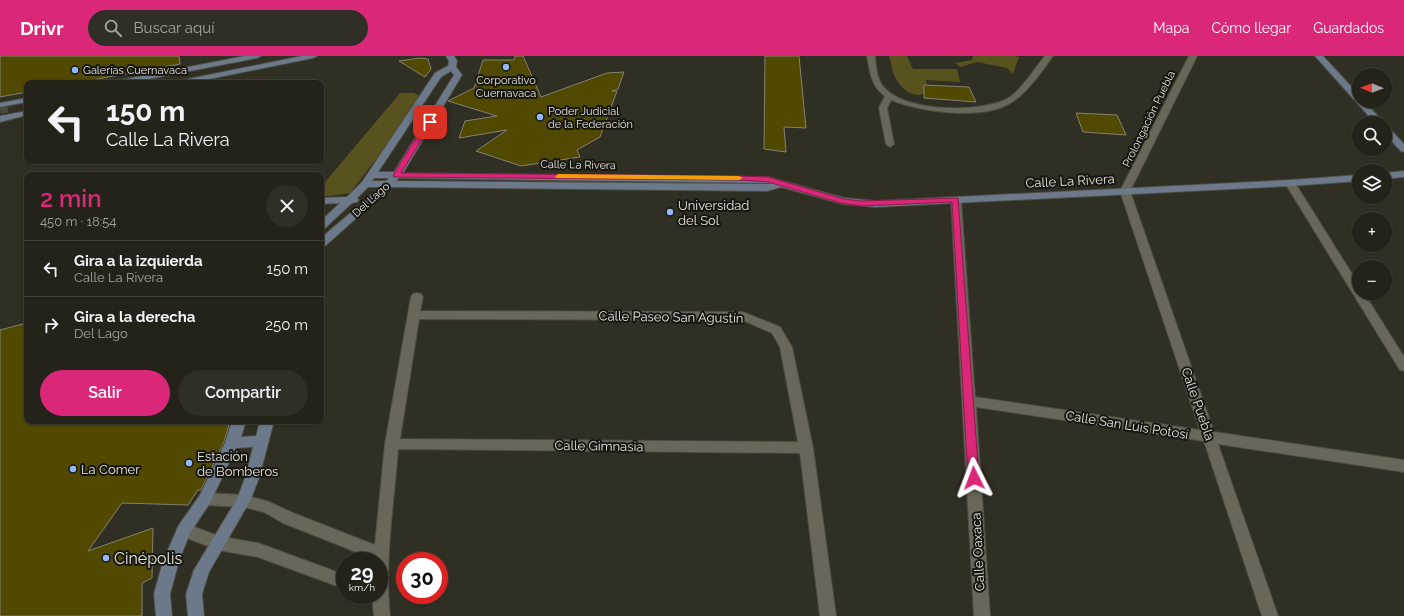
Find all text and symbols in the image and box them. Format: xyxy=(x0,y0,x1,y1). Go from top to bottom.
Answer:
search box xyxy=(88,10,368,46)
text: Drivr xyxy=(20,17,64,39)
icon: search xyxy=(102,17,124,39)
text: Buscar aquí xyxy=(134,19,214,37)
text: Mapa xyxy=(1153,20,1189,36)
text: Cómo llegar xyxy=(1211,20,1291,36)
text: Guardados xyxy=(1313,20,1384,36)
marker: Corporativo Cuernavaca xyxy=(501,62,511,72)
place label: Galerías Cuernavaca xyxy=(83,64,187,77)
marker: Galerías Cuernavaca xyxy=(70,65,80,75)
north arrow xyxy=(1352,68,1392,108)
map controls xyxy=(1352,68,1392,300)
street label: Prolongación Puebla xyxy=(1120,69,1178,169)
place label: Corporativo Cuernavaca xyxy=(476,74,536,100)
text: 150 m xyxy=(106,95,185,128)
icon: left xyxy=(40,96,92,148)
pin xyxy=(413,105,447,139)
place label: Poder Judicial de la Federación xyxy=(548,105,633,131)
icon: arrive xyxy=(419,111,441,133)
marker: Poder Judicial de la Federación xyxy=(535,112,545,122)
button: search xyxy=(1352,116,1392,156)
text: Calle La Rivera xyxy=(106,129,230,150)
street label: Calle La Rivera xyxy=(540,158,616,172)
button: layers xyxy=(1352,164,1392,204)
street label: Calle La Rivera xyxy=(1025,171,1115,191)
street label: Del Lago xyxy=(350,180,393,220)
text: 2 min xyxy=(40,184,102,213)
button: close xyxy=(266,185,308,227)
place label: Universidad del Sol xyxy=(678,198,749,228)
marker: Universidad del Sol xyxy=(665,207,675,217)
button: + xyxy=(1352,212,1392,252)
text: 450 m · 18:54 xyxy=(40,214,116,229)
text: Gira a la izquierda xyxy=(74,252,203,270)
icon: left xyxy=(40,258,62,280)
text: 150 m xyxy=(267,260,308,278)
button: − xyxy=(1352,260,1392,300)
text: Calle La Rivera xyxy=(74,270,163,285)
text: Gira a la derecha xyxy=(74,308,195,326)
street label: Calle Paseo San Agustín xyxy=(598,308,744,326)
icon: right xyxy=(40,314,62,336)
text: 250 m xyxy=(265,316,308,334)
text: Del Lago xyxy=(74,326,128,341)
street label: Calle Puebla xyxy=(1179,366,1217,442)
button: Salir xyxy=(40,370,170,416)
button: Compartir xyxy=(178,370,308,416)
street label: Calle San Luis Potosí xyxy=(1064,408,1190,442)
street label: Calle Gimnasia xyxy=(554,438,644,454)
place label: Estación de Bomberos xyxy=(197,449,278,479)
position arrow xyxy=(953,457,995,499)
marker: Estación de Bomberos xyxy=(184,458,194,468)
place label: La Comer xyxy=(81,462,140,477)
marker: La Comer xyxy=(68,464,78,474)
street label: Calle Oaxaca xyxy=(968,512,988,592)
place label: Cinépolis xyxy=(114,549,182,568)
speed limit sign: 30 xyxy=(396,552,448,604)
marker: Cinépolis xyxy=(101,553,111,563)
text: 29 xyxy=(350,561,374,585)
text: km/h xyxy=(349,582,375,593)

